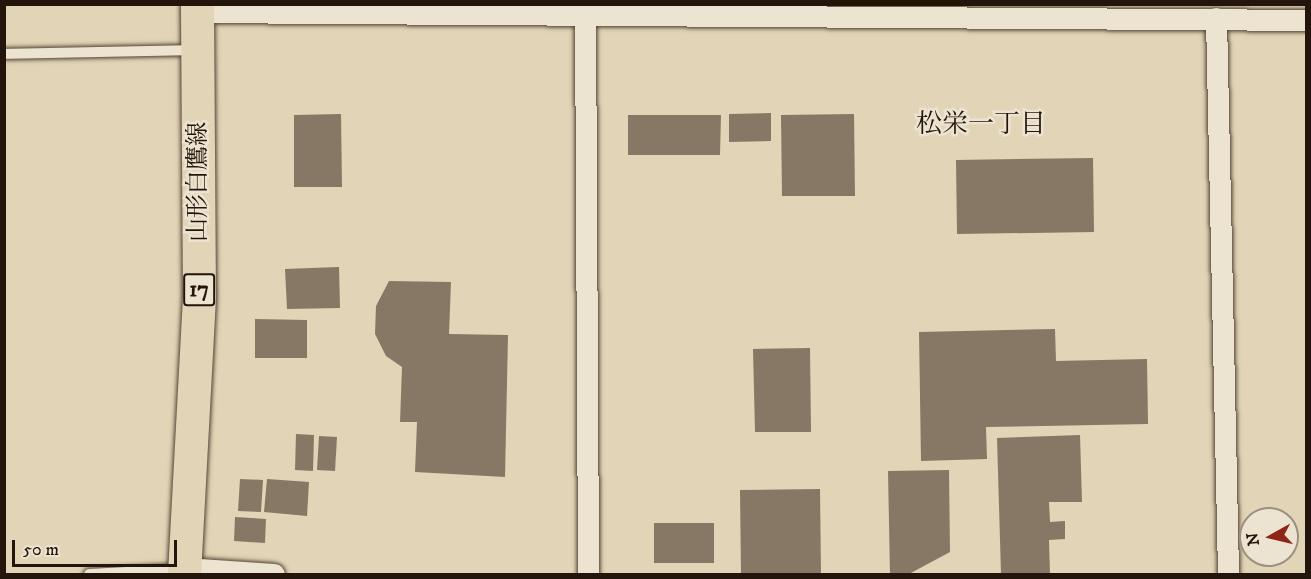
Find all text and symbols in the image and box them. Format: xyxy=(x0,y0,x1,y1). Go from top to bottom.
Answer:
district label: 松栄一丁目 xyxy=(916,109,1046,141)
street label: 山形白鷹線 xyxy=(185,122,213,242)
road number: 17 xyxy=(182,271,216,309)
north arrow xyxy=(1239,507,1299,567)
scale bar xyxy=(15,528,180,566)
text: N xyxy=(1242,531,1264,547)
text: 50 m xyxy=(23,539,59,561)

